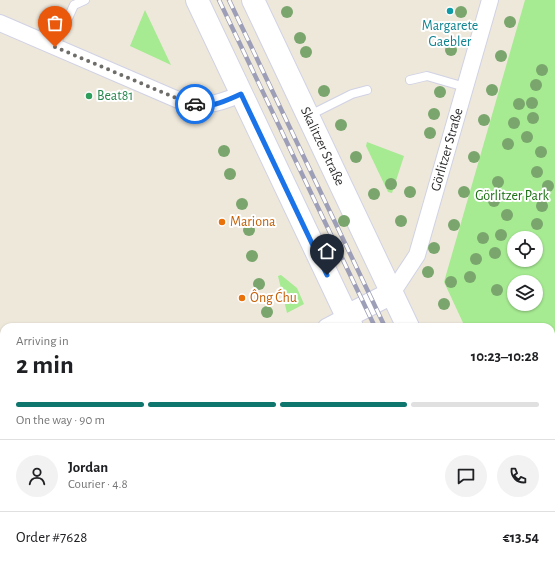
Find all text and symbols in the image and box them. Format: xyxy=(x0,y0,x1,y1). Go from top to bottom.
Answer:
pin xyxy=(38,6,72,47)
marker: Margarete Gaebler xyxy=(445,6,455,16)
icon: bag xyxy=(44,12,66,34)
place label: Margarete Gaebler xyxy=(422,19,478,49)
courier xyxy=(175,84,215,124)
place label: Beat81 xyxy=(97,89,133,103)
marker: Beat81 xyxy=(84,91,94,101)
icon: car xyxy=(184,93,206,115)
street label: Skalitzer Straße xyxy=(298,105,347,188)
street label: Görlitzer Straße xyxy=(429,107,466,193)
park label: Görlitzer Park xyxy=(475,189,549,203)
place label: Mariona xyxy=(230,215,276,229)
marker: Mariona xyxy=(217,217,227,227)
map controls xyxy=(507,231,543,311)
button: locate xyxy=(507,231,543,267)
pin xyxy=(310,234,344,275)
icon: home xyxy=(316,240,338,262)
button: layers xyxy=(507,275,543,311)
place label: Ông Ćhu xyxy=(250,288,297,305)
marker: Ông Ćhu xyxy=(237,293,247,303)
text: Arriving in xyxy=(16,335,69,348)
text: 10:23–10:28 xyxy=(471,349,539,364)
text: 2 min xyxy=(16,352,74,378)
text: On the way · 90 m xyxy=(16,414,105,427)
button: person xyxy=(16,455,58,497)
button: chat xyxy=(445,455,487,497)
button: phone xyxy=(497,455,539,497)
text: Jordan xyxy=(68,460,108,475)
text: Courier · 4.8 xyxy=(68,478,128,491)
text: Order #7628 xyxy=(16,530,87,545)
text: €13.54 xyxy=(503,530,539,545)

